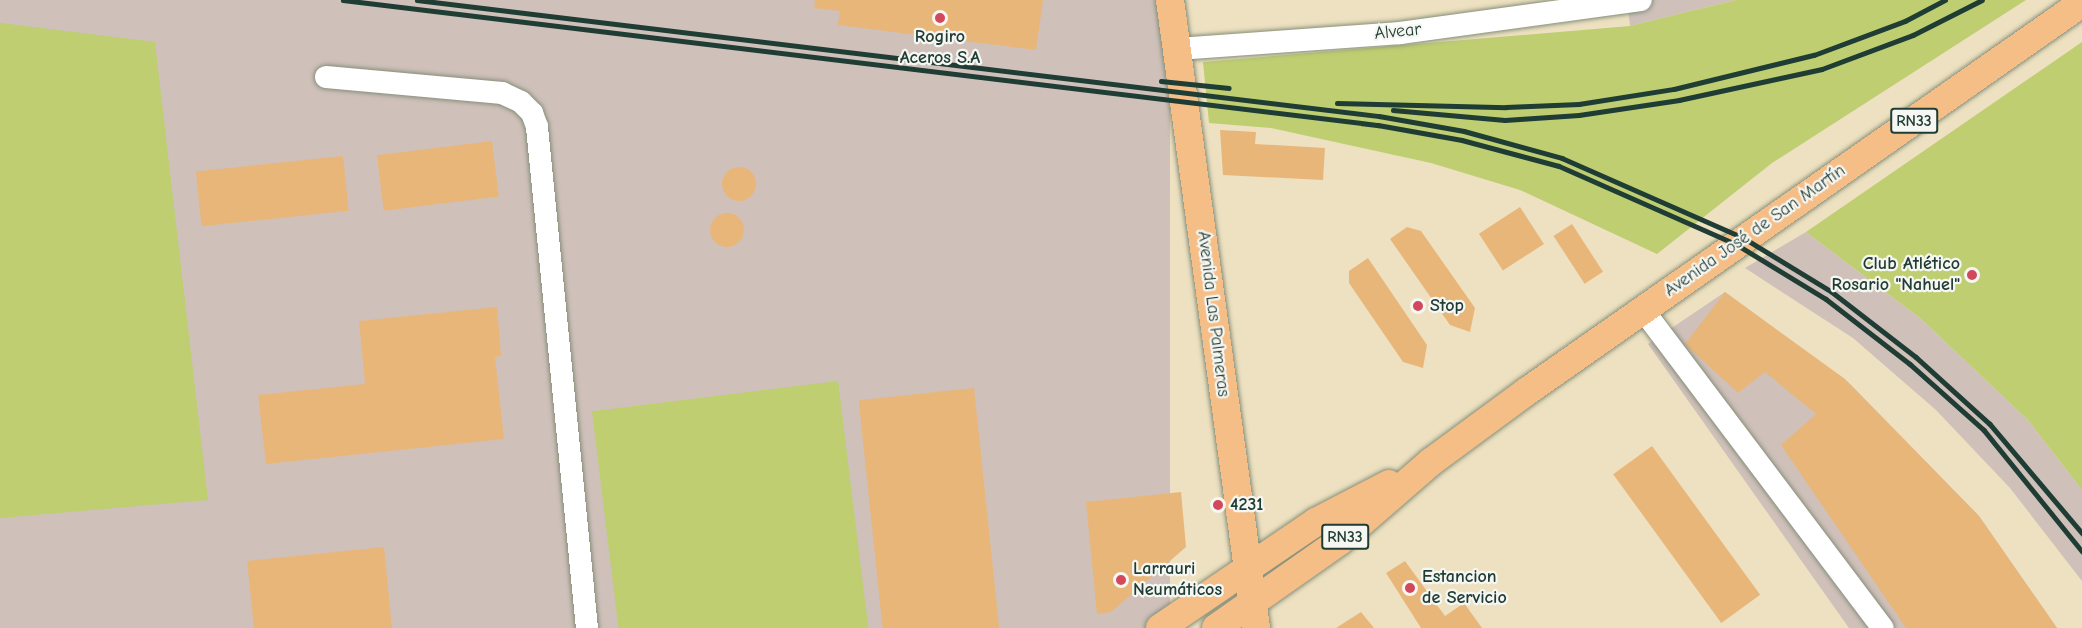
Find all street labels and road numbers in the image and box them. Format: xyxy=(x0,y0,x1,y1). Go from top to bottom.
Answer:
street label: Alvear xyxy=(1373,19,1423,45)
road number: RN33 xyxy=(1890,108,1938,134)
street label: Avenida José de San Martín xyxy=(1660,160,1850,302)
street label: Avenida Las Palmeras xyxy=(1192,230,1234,398)
road number: RN33 xyxy=(1321,524,1369,550)

